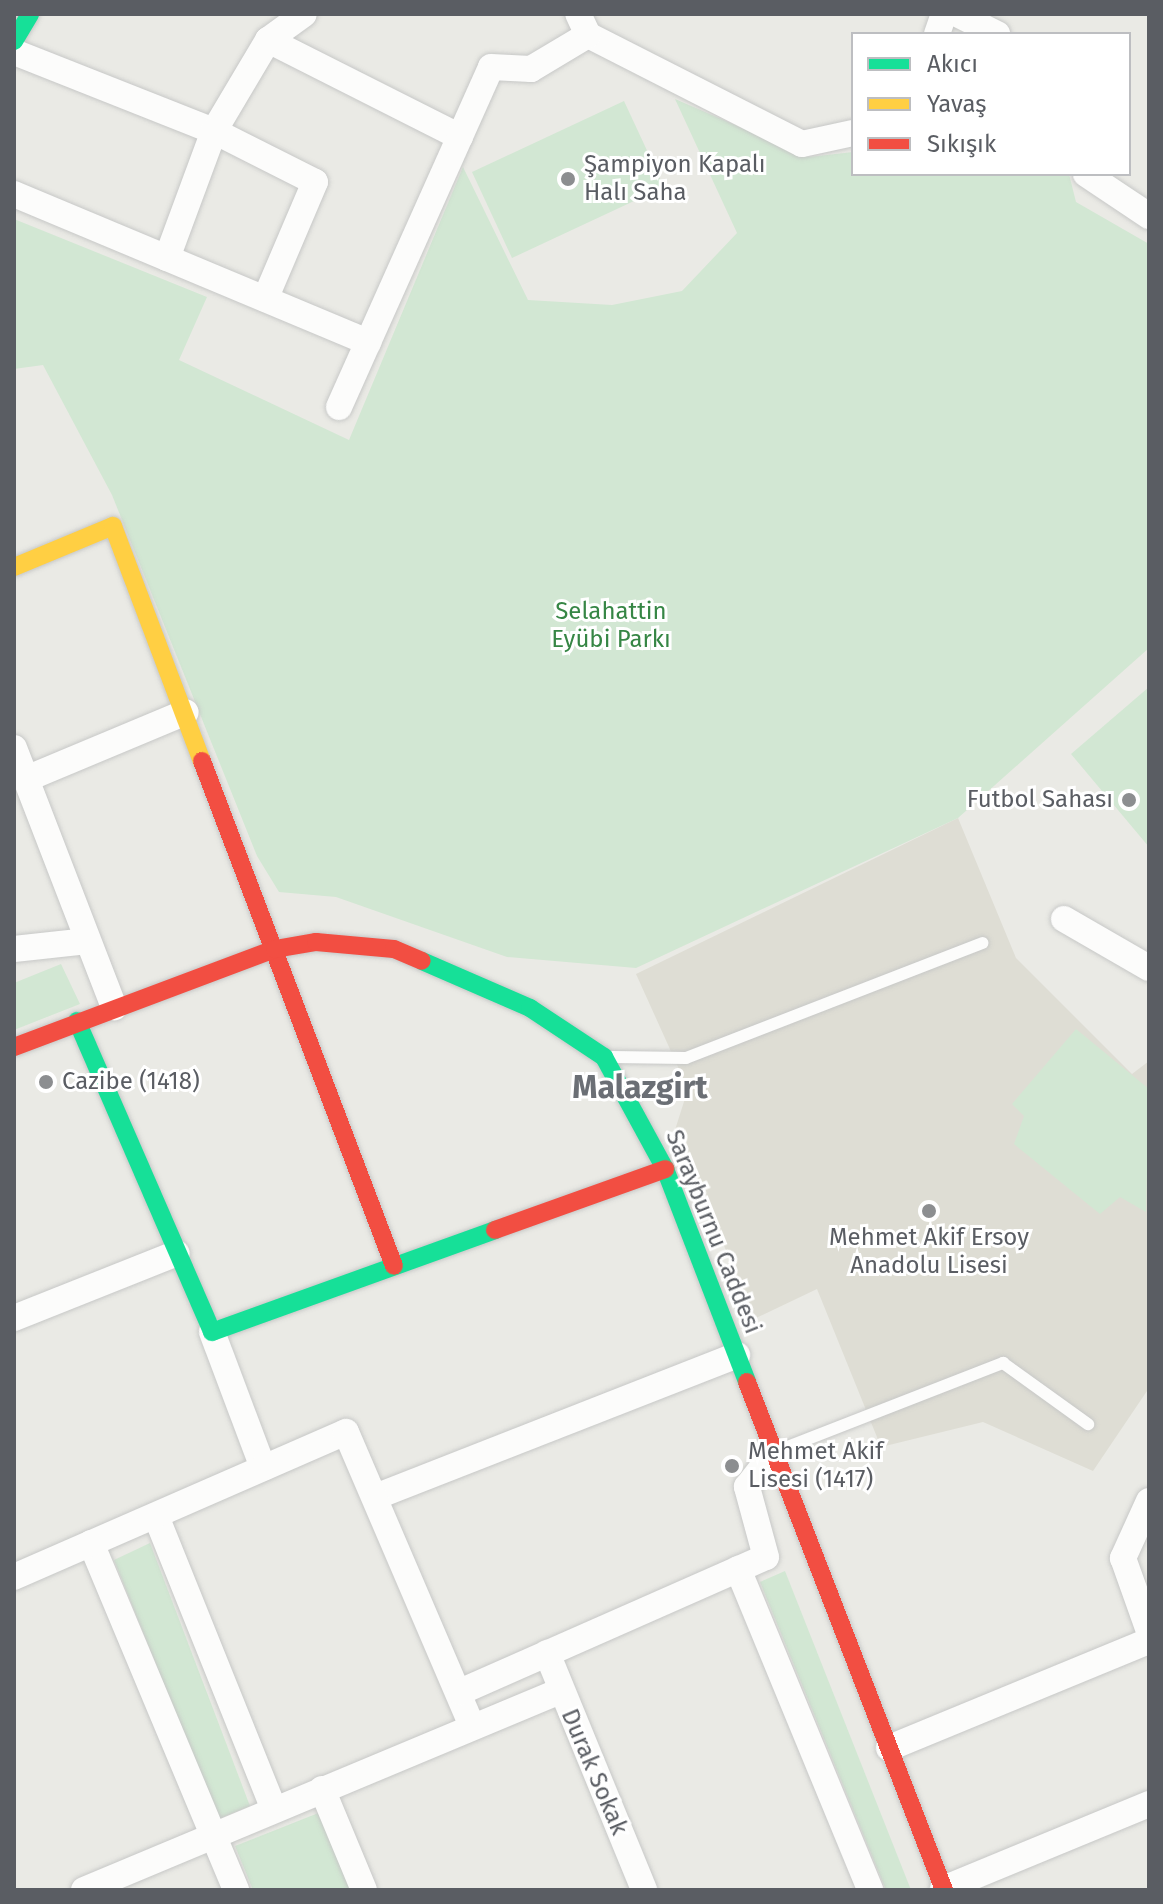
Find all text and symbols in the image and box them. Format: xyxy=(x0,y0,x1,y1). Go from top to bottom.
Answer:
legend xyxy=(851,32,1131,176)
text: Akıcı xyxy=(927,50,978,78)
text: Yavaş xyxy=(927,90,986,118)
text: Sıkışık xyxy=(927,130,996,158)
place label: Şampiyon Kapalı Halı Saha xyxy=(584,151,766,207)
marker: Şampiyon Kapalı Halı Saha xyxy=(559,170,577,188)
park label: Selahattin Eyübi Parkı xyxy=(551,598,671,654)
place label: Futbol Sahası xyxy=(967,786,1113,814)
marker: Futbol Sahası xyxy=(1120,791,1138,809)
place label: Cazibe (1418) xyxy=(62,1068,200,1096)
district label: Malazgirt xyxy=(572,1068,708,1106)
marker: Cazibe (1418) xyxy=(37,1073,55,1091)
street label: Sarayburnu Caddesi xyxy=(659,1126,767,1338)
marker: Mehmet Akif Ersoy Anadolu Lisesi xyxy=(920,1202,938,1220)
place label: Mehmet Akif Ersoy Anadolu Lisesi xyxy=(829,1224,1029,1280)
place label: Mehmet Akif Lisesi (1417) xyxy=(748,1438,883,1494)
marker: Mehmet Akif Lisesi (1417) xyxy=(723,1457,741,1475)
street label: Durak Sokak xyxy=(555,1705,633,1839)

